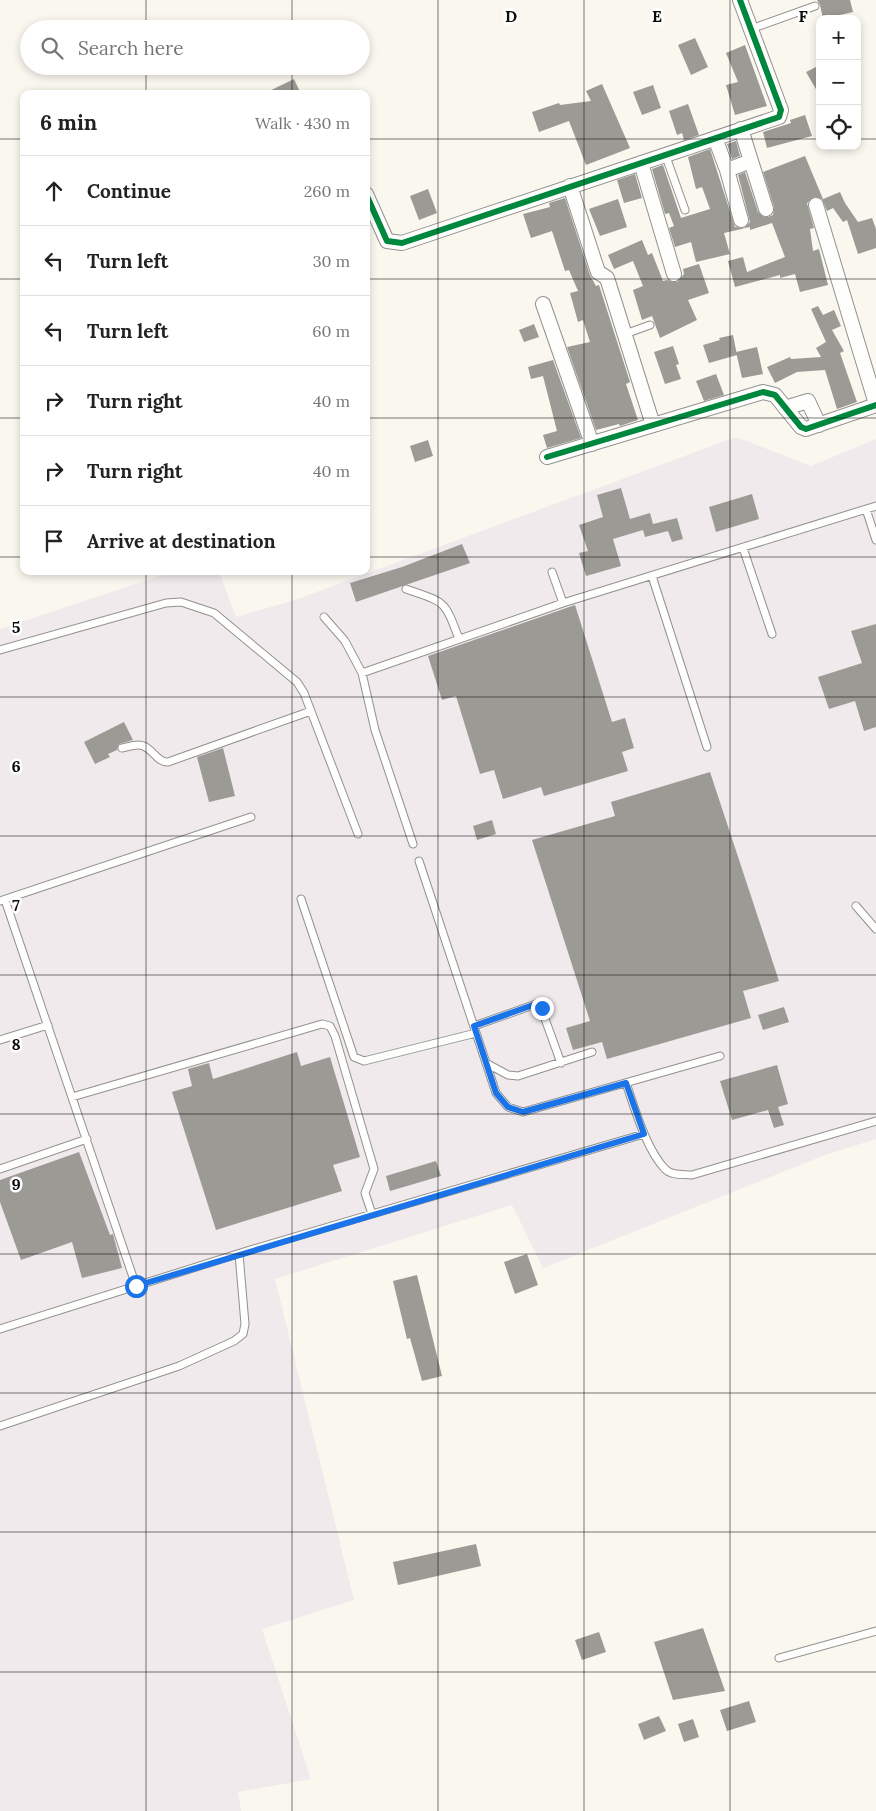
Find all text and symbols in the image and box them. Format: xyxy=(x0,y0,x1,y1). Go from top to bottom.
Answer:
text: D xyxy=(505,6,517,26)
text: E xyxy=(652,6,662,26)
text: F xyxy=(798,6,808,26)
map controls xyxy=(816,15,861,150)
button: + xyxy=(816,15,861,60)
search box xyxy=(20,20,370,75)
icon: search xyxy=(38,34,66,62)
text: Search here xyxy=(78,36,184,60)
button: − xyxy=(816,60,861,105)
button: locate xyxy=(816,105,861,150)
text: 6 min xyxy=(40,109,97,136)
text: Walk · 430 m xyxy=(255,113,350,133)
icon: ahead xyxy=(40,177,68,205)
text: Continue xyxy=(87,179,171,203)
text: 260 m xyxy=(304,181,350,201)
icon: left xyxy=(40,247,68,275)
text: Turn left xyxy=(87,249,168,273)
text: 30 m xyxy=(313,251,350,271)
icon: left xyxy=(40,317,68,345)
text: Turn left xyxy=(87,319,168,343)
text: 60 m xyxy=(312,321,350,341)
icon: right xyxy=(40,387,68,415)
text: Turn right xyxy=(87,389,183,413)
text: 40 m xyxy=(313,391,350,411)
icon: right xyxy=(40,457,68,485)
text: Turn right xyxy=(87,459,183,483)
text: 40 m xyxy=(313,461,350,481)
icon: arrive xyxy=(40,527,68,555)
text: Arrive at destination xyxy=(87,529,276,553)
text: 5 xyxy=(12,617,21,637)
text: 6 xyxy=(11,756,21,776)
text: 7 xyxy=(12,895,20,915)
route end xyxy=(531,997,554,1020)
text: 8 xyxy=(11,1034,21,1054)
text: 9 xyxy=(11,1174,21,1194)
route start xyxy=(125,1275,148,1298)

